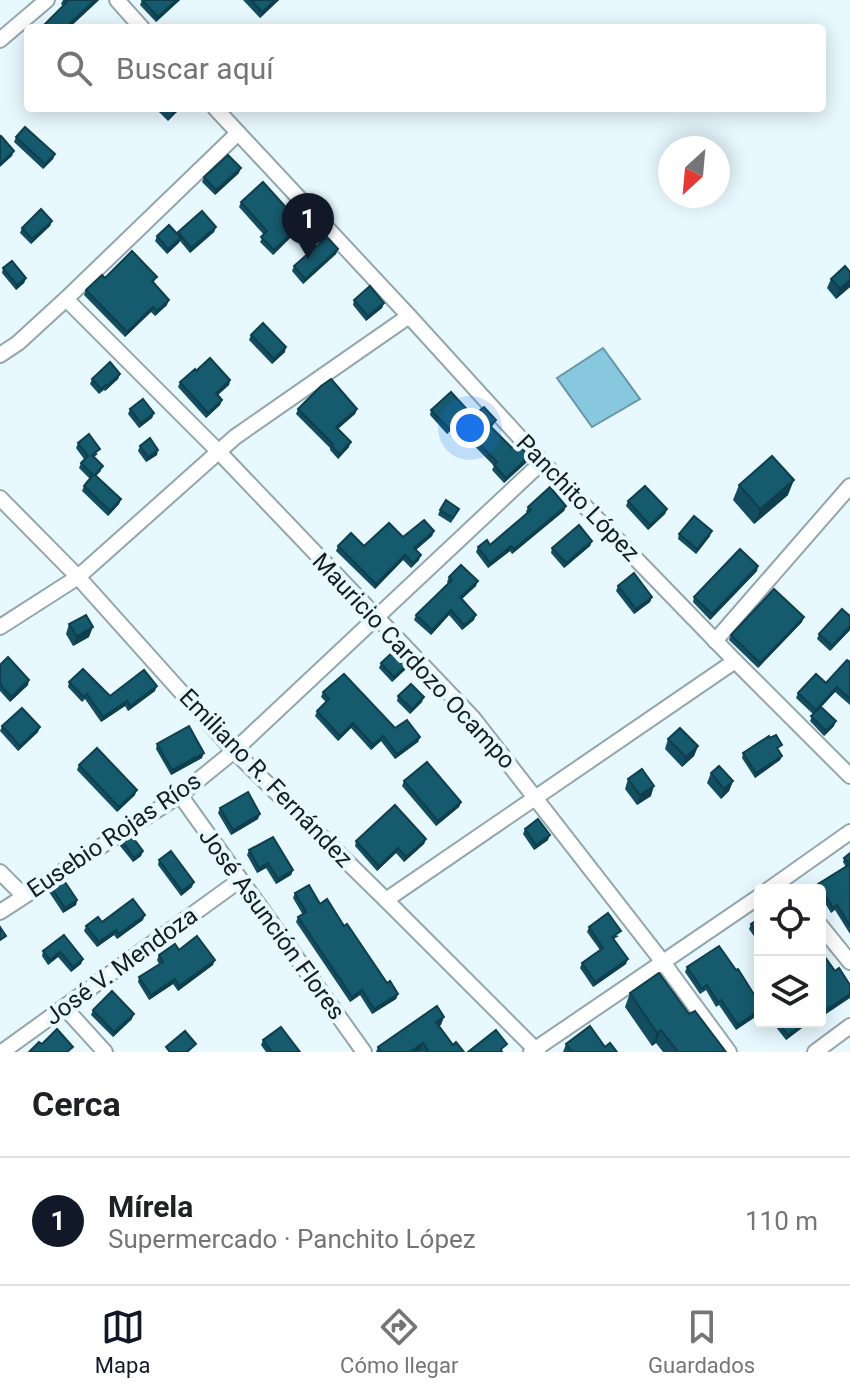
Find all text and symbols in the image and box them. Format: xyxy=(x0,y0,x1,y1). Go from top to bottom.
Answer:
search box xyxy=(24,24,826,112)
icon: search xyxy=(52,46,96,90)
text: Buscar aquí xyxy=(116,51,274,86)
north arrow xyxy=(658,136,730,208)
pin: 1 xyxy=(282,193,334,259)
your location xyxy=(450,408,490,448)
street label: Panchito López xyxy=(511,429,645,567)
street label: Mauricio Cardozo Ocampo xyxy=(307,547,521,775)
street label: Emiliano R. Fernández xyxy=(174,683,358,873)
street label: Eusebio Rojas Ríos xyxy=(22,767,206,903)
street label: José Asunción Flores xyxy=(193,823,351,1025)
map controls xyxy=(754,884,826,1028)
button: locate xyxy=(754,884,826,956)
street label: José V. Mendoza xyxy=(39,901,203,1031)
button: layers xyxy=(754,956,826,1028)
text: Cerca xyxy=(32,1084,121,1124)
text: Mírela xyxy=(108,1189,193,1224)
text: 1 xyxy=(51,1206,65,1236)
text: 110 m xyxy=(745,1206,818,1236)
text: Supermercado · Panchito López xyxy=(108,1224,476,1254)
tab: Mapa xyxy=(95,1305,150,1378)
tab: Cómo llegar xyxy=(340,1305,458,1378)
tab: Guardados xyxy=(648,1305,755,1378)

